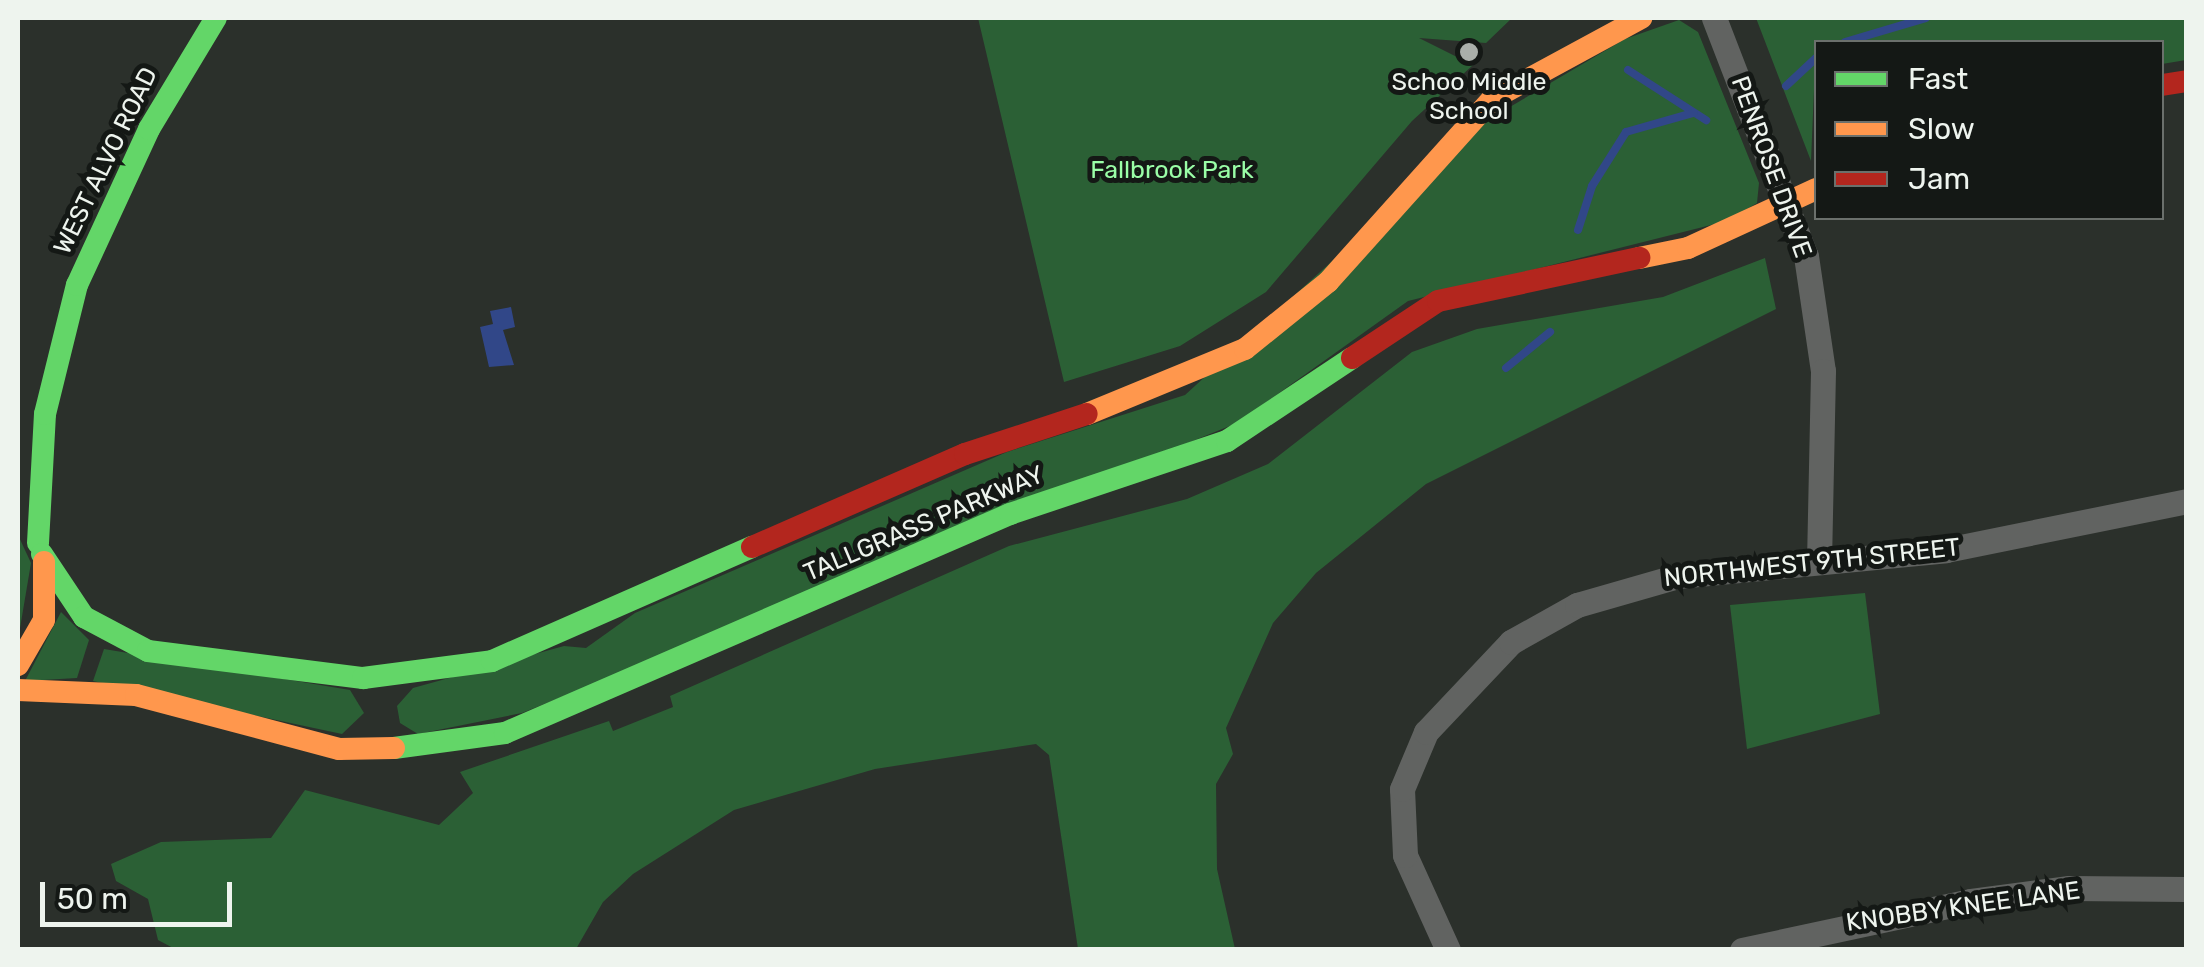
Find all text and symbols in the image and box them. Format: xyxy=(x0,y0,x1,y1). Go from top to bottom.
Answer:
legend xyxy=(1814,40,2164,220)
marker: Schoo Middle School xyxy=(1458,41,1480,63)
text: Fast xyxy=(1908,61,1968,97)
street label: WEST ALVO ROAD xyxy=(47,62,165,260)
place label: Schoo Middle School xyxy=(1391,68,1547,127)
street label: PENROSE DRIVE xyxy=(1724,72,1818,262)
text: Slow xyxy=(1908,111,1975,147)
park label: Fallbrook Park xyxy=(1090,155,1254,185)
text: Jam xyxy=(1908,161,1970,197)
street label: TALLGRASS PARKWAY xyxy=(799,460,1049,588)
street label: NORTHWEST 9TH STREET xyxy=(1662,532,1962,594)
scale bar xyxy=(45,862,238,924)
street label: KNOBBY KNEE LANE xyxy=(1844,876,2082,938)
text: 50 m xyxy=(57,881,128,917)

